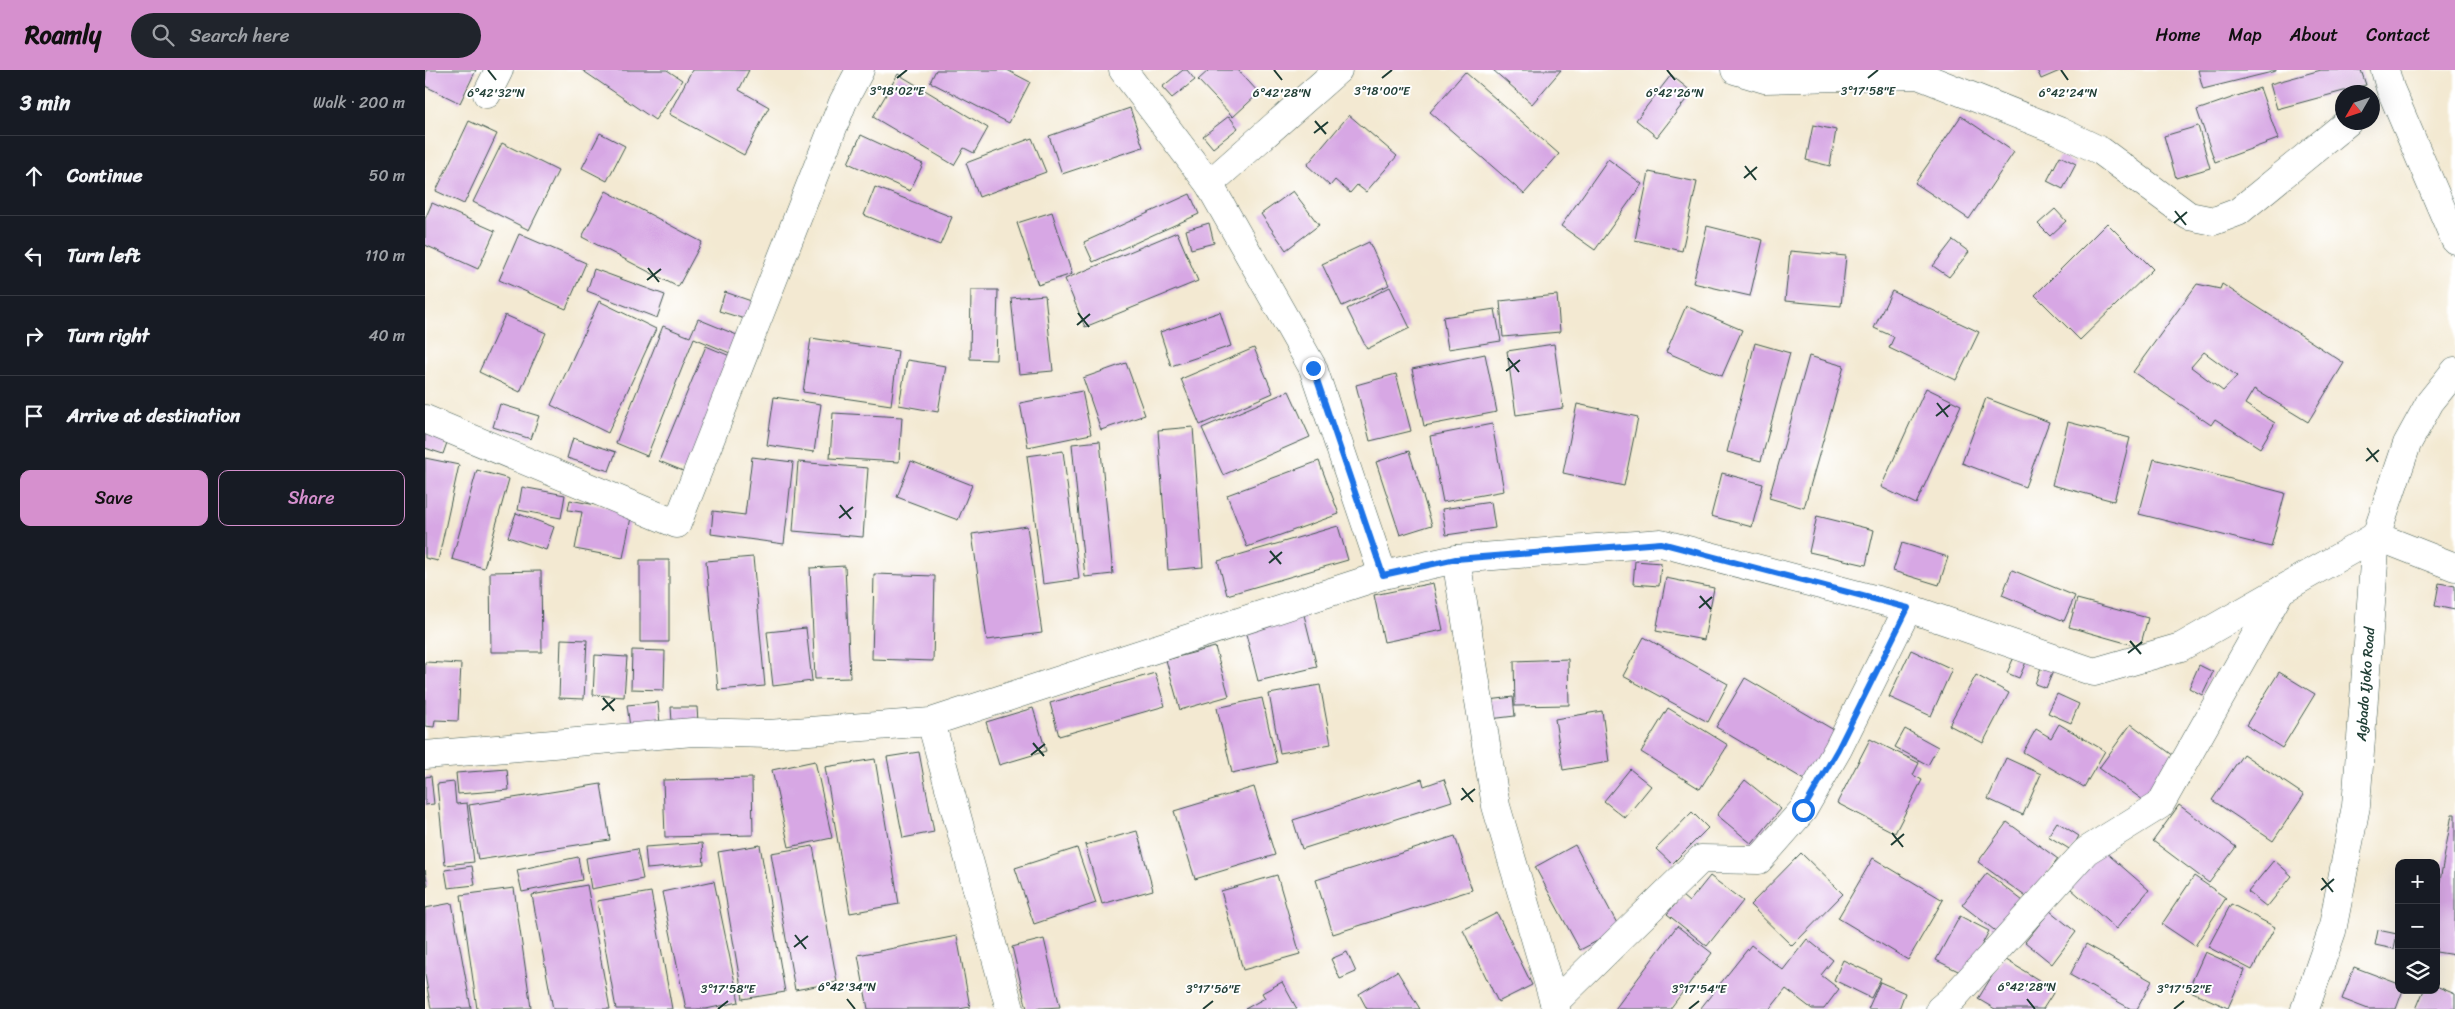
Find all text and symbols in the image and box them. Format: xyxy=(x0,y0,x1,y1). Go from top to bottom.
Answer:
search box xyxy=(131,13,481,58)
text: Roamly xyxy=(25,14,101,56)
text: Search here xyxy=(189,19,289,52)
text: Home xyxy=(2156,19,2201,51)
text: Map xyxy=(2229,19,2262,51)
text: About xyxy=(2290,19,2338,51)
text: Contact xyxy=(2366,19,2430,51)
icon: search xyxy=(149,21,177,49)
text: 3°18'02"E xyxy=(870,80,926,102)
text: 3°18'00"E xyxy=(1354,80,1411,102)
text: 3°17'58"E xyxy=(1841,80,1897,102)
text: 6°42'32"N xyxy=(467,82,526,104)
text: 6°42'28"N xyxy=(1253,82,1312,104)
text: 6°42'26"N xyxy=(1646,82,1705,104)
text: 6°42'24"N xyxy=(2039,82,2098,104)
text: 3 min xyxy=(20,84,70,122)
north arrow xyxy=(2335,85,2380,130)
text: Walk · 200 m xyxy=(313,88,405,117)
text: Continue xyxy=(67,159,143,192)
text: 50 m xyxy=(369,161,405,190)
icon: ahead xyxy=(20,162,48,190)
text: Turn left xyxy=(67,239,140,272)
text: 110 m xyxy=(365,241,405,270)
icon: left xyxy=(20,242,48,270)
text: Turn right xyxy=(67,319,149,352)
text: 40 m xyxy=(368,321,405,350)
icon: right xyxy=(20,322,48,350)
route end xyxy=(1302,357,1325,380)
text: Arrive at destination xyxy=(67,399,240,432)
icon: arrive xyxy=(20,402,48,430)
button: Save xyxy=(20,470,208,526)
button: Share xyxy=(218,470,405,526)
street label: Agbado Ijoko Road xyxy=(2348,625,2382,743)
route start xyxy=(1792,799,1815,822)
map controls xyxy=(2395,859,2440,994)
button: + xyxy=(2395,859,2440,904)
button: − xyxy=(2395,904,2440,949)
button: layers xyxy=(2395,949,2440,994)
text: 6°42'34"N xyxy=(818,976,877,998)
text: 6°42'28"N xyxy=(1998,976,2057,998)
text: 3°17'58"E xyxy=(701,978,757,1000)
text: 3°17'56"E xyxy=(1186,978,1241,1000)
text: 3°17'54"E xyxy=(1672,978,1728,1000)
text: 3°17'52"E xyxy=(2157,978,2212,1000)

